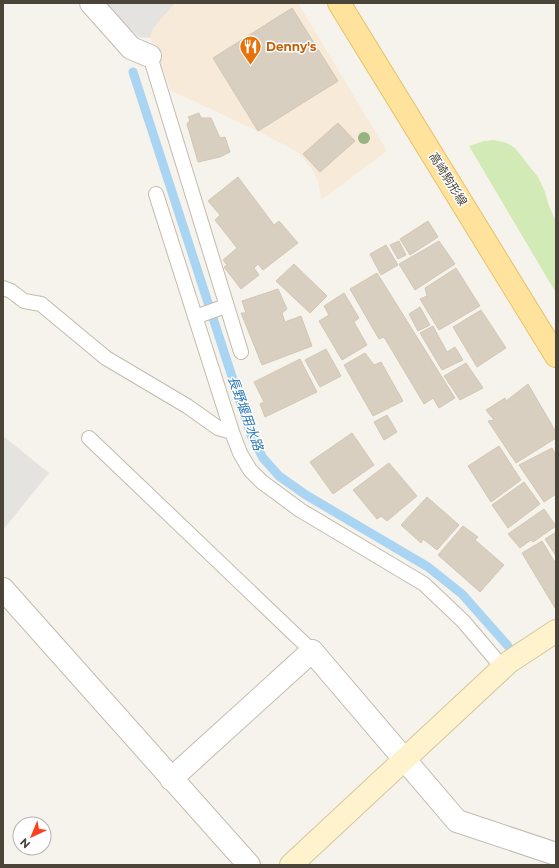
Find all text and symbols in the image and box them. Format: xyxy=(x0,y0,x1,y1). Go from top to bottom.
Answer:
restaurant icon: Denny's xyxy=(237,34,263,67)
place label: Denny's xyxy=(266,39,317,54)
street label: 高崎駒形線 xyxy=(426,149,471,208)
water label: 長野堰用水路 xyxy=(225,374,267,453)
north arrow xyxy=(12,816,52,856)
text: N xyxy=(17,835,33,851)

